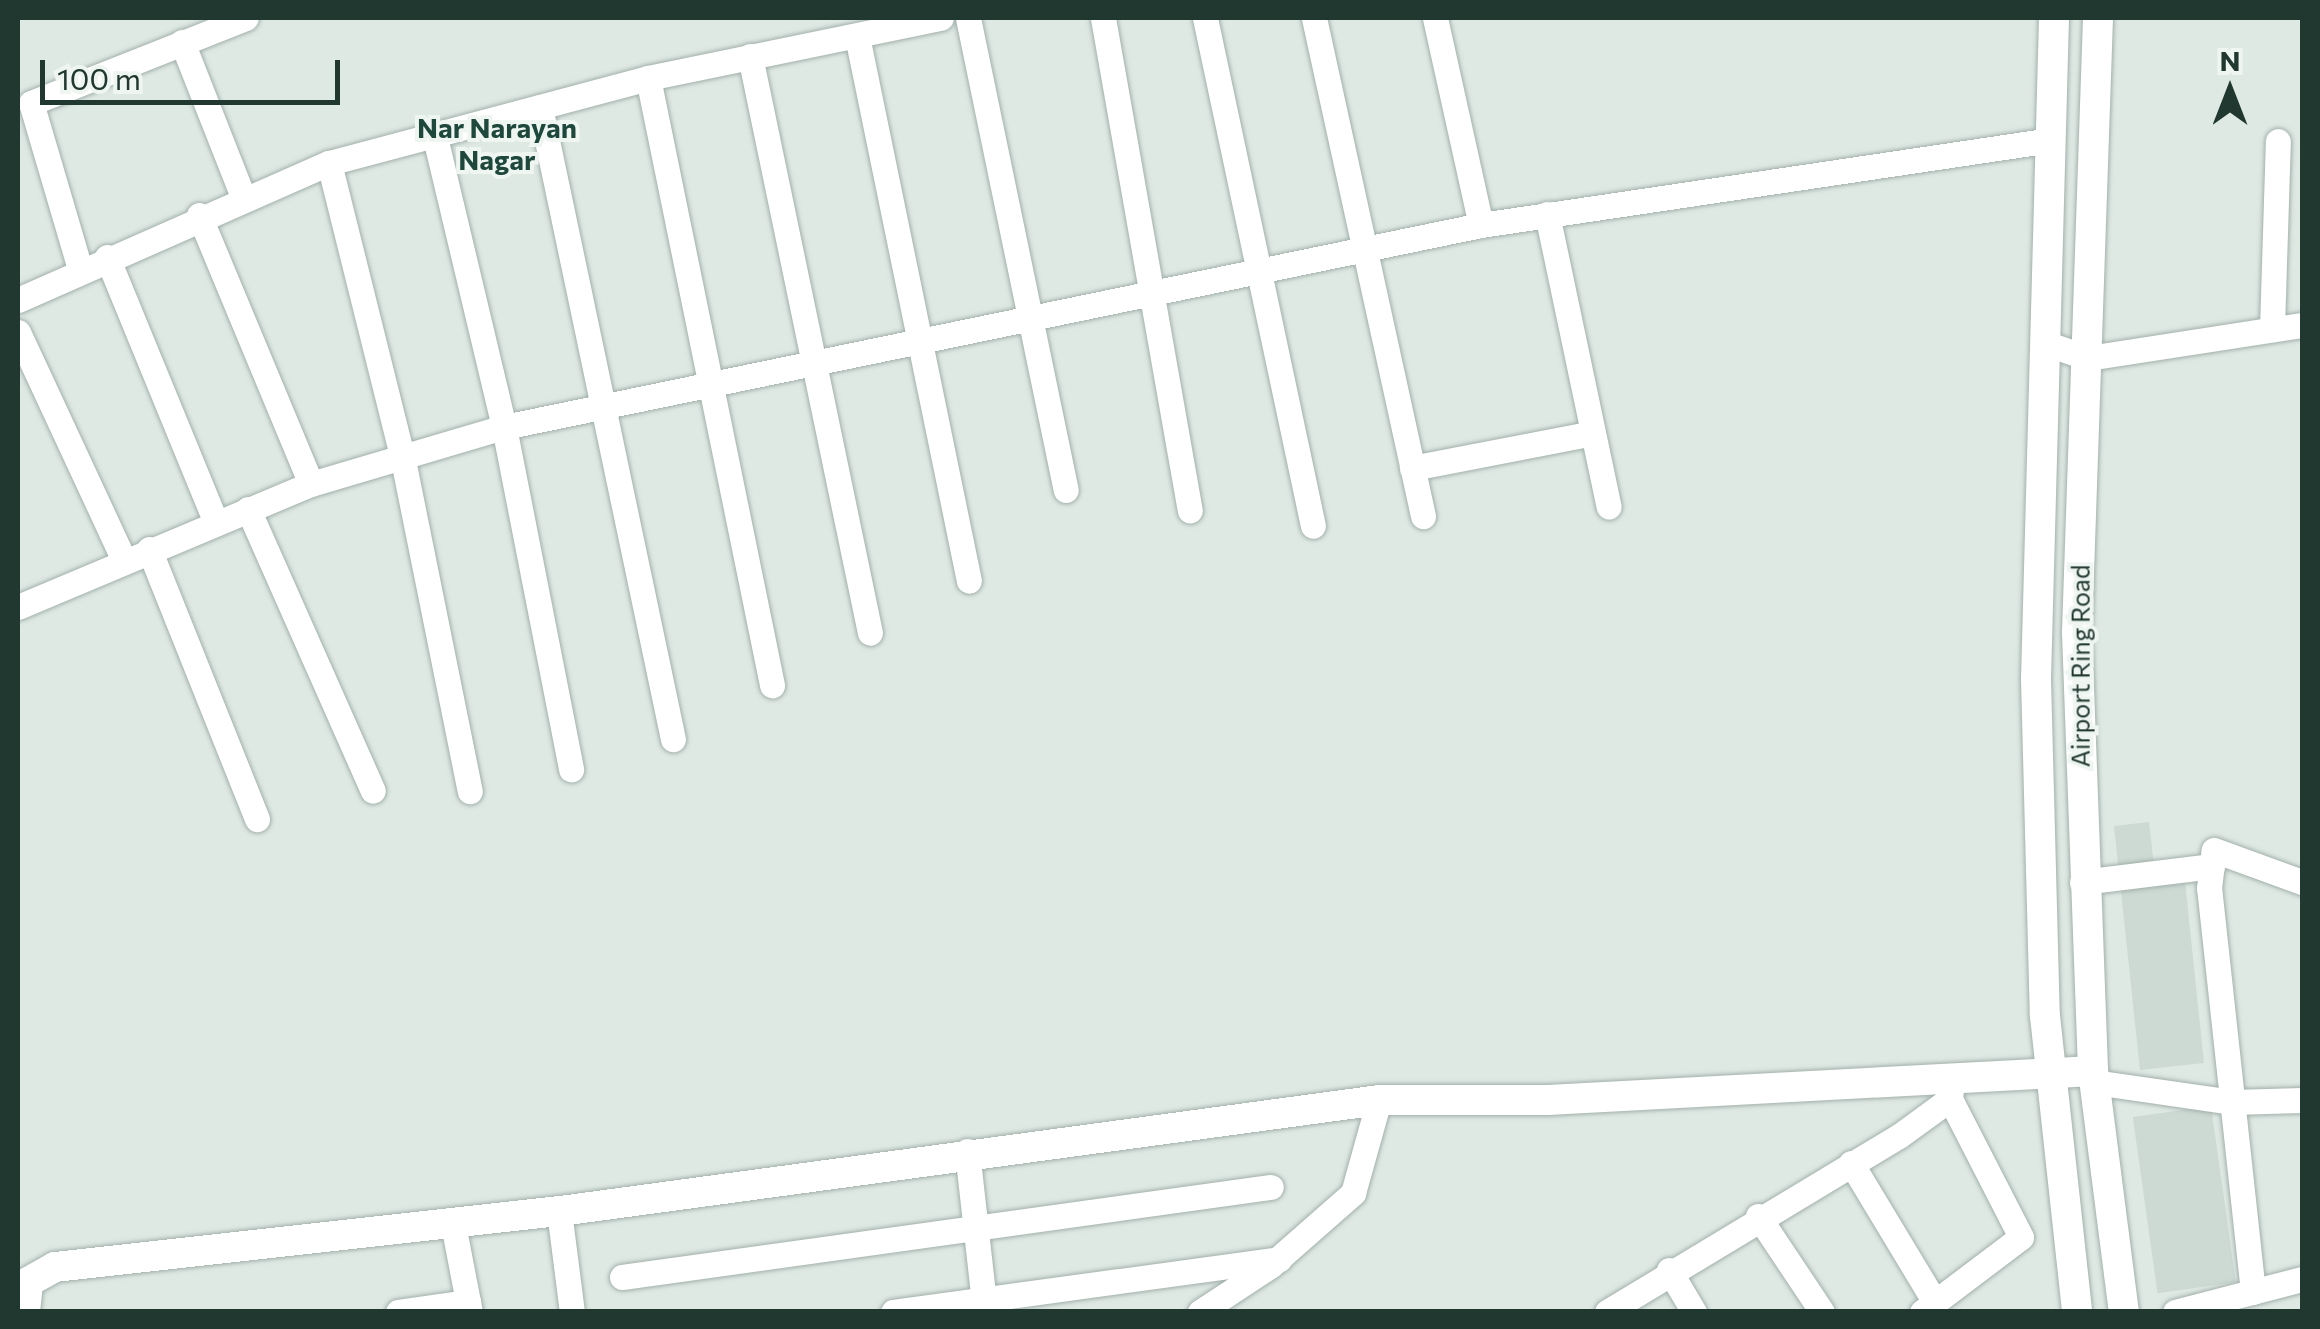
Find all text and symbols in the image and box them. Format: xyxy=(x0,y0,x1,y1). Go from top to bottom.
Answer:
scale bar xyxy=(45,40,345,102)
north arrow xyxy=(2180,40,2280,140)
text: N xyxy=(2220,43,2241,77)
text: 100 m xyxy=(57,59,141,96)
district label: Nar Narayan Nagar xyxy=(417,110,577,176)
street label: Airport Ring Road xyxy=(2065,565,2095,767)

